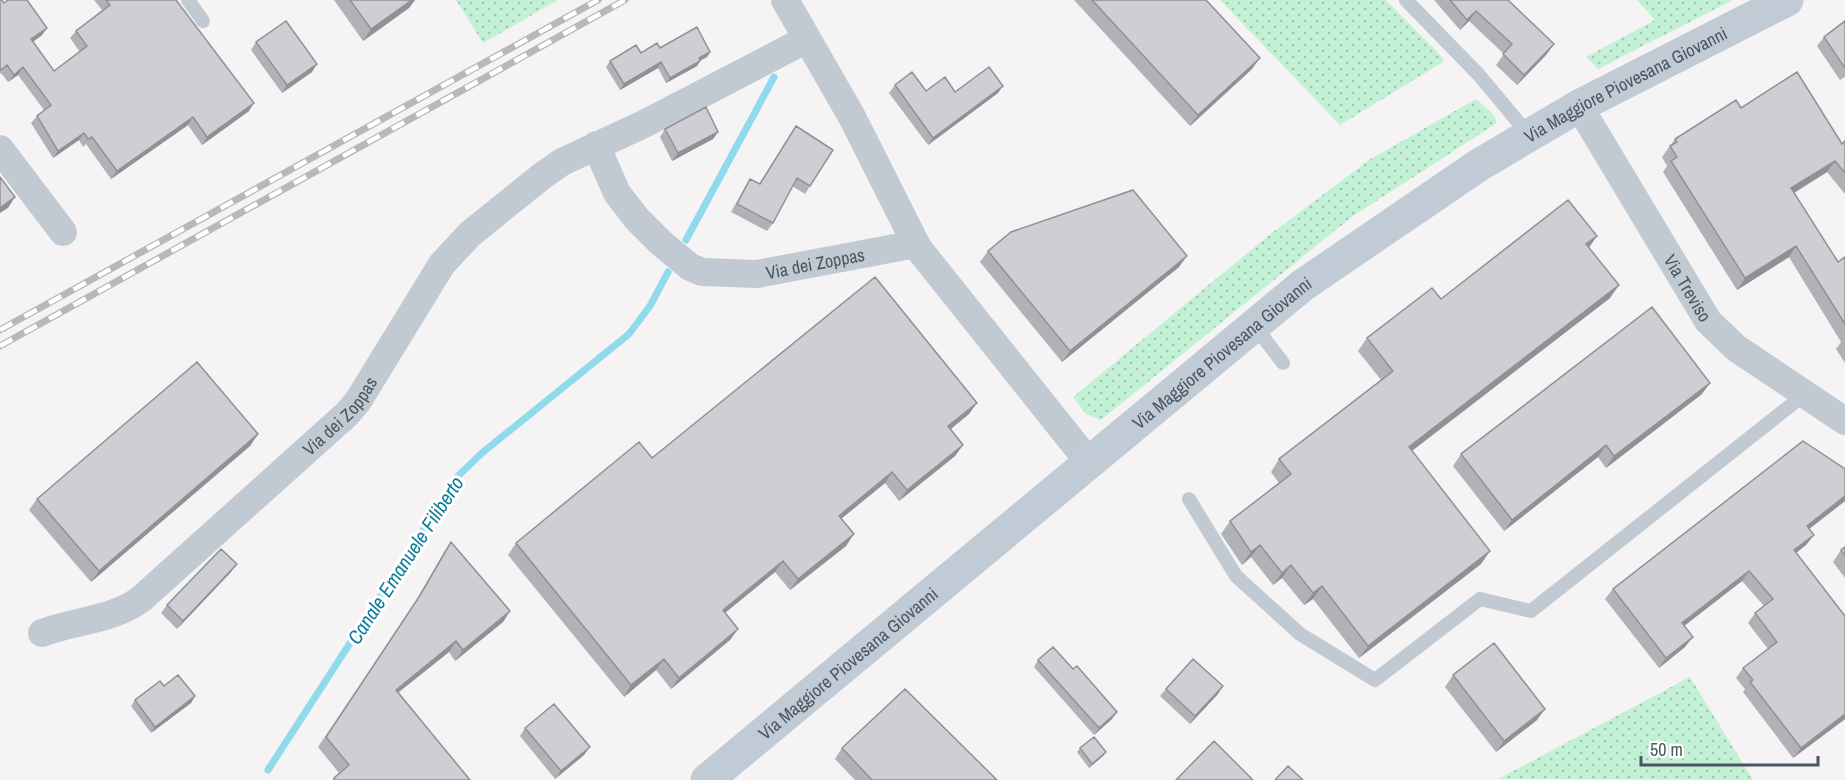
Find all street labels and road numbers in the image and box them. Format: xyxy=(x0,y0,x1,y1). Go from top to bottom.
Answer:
street label: Via Maggiore Piovesana Giovanni xyxy=(1519,20,1731,148)
street label: Via dei Zoppas xyxy=(764,241,867,285)
street label: Via Treviso xyxy=(1658,249,1718,326)
street label: Via Maggiore Piovesana Giovanni xyxy=(1127,270,1316,435)
street label: Via dei Zoppas xyxy=(297,372,383,461)
street label: Via Maggiore Piovesana Giovanni xyxy=(753,581,943,745)

